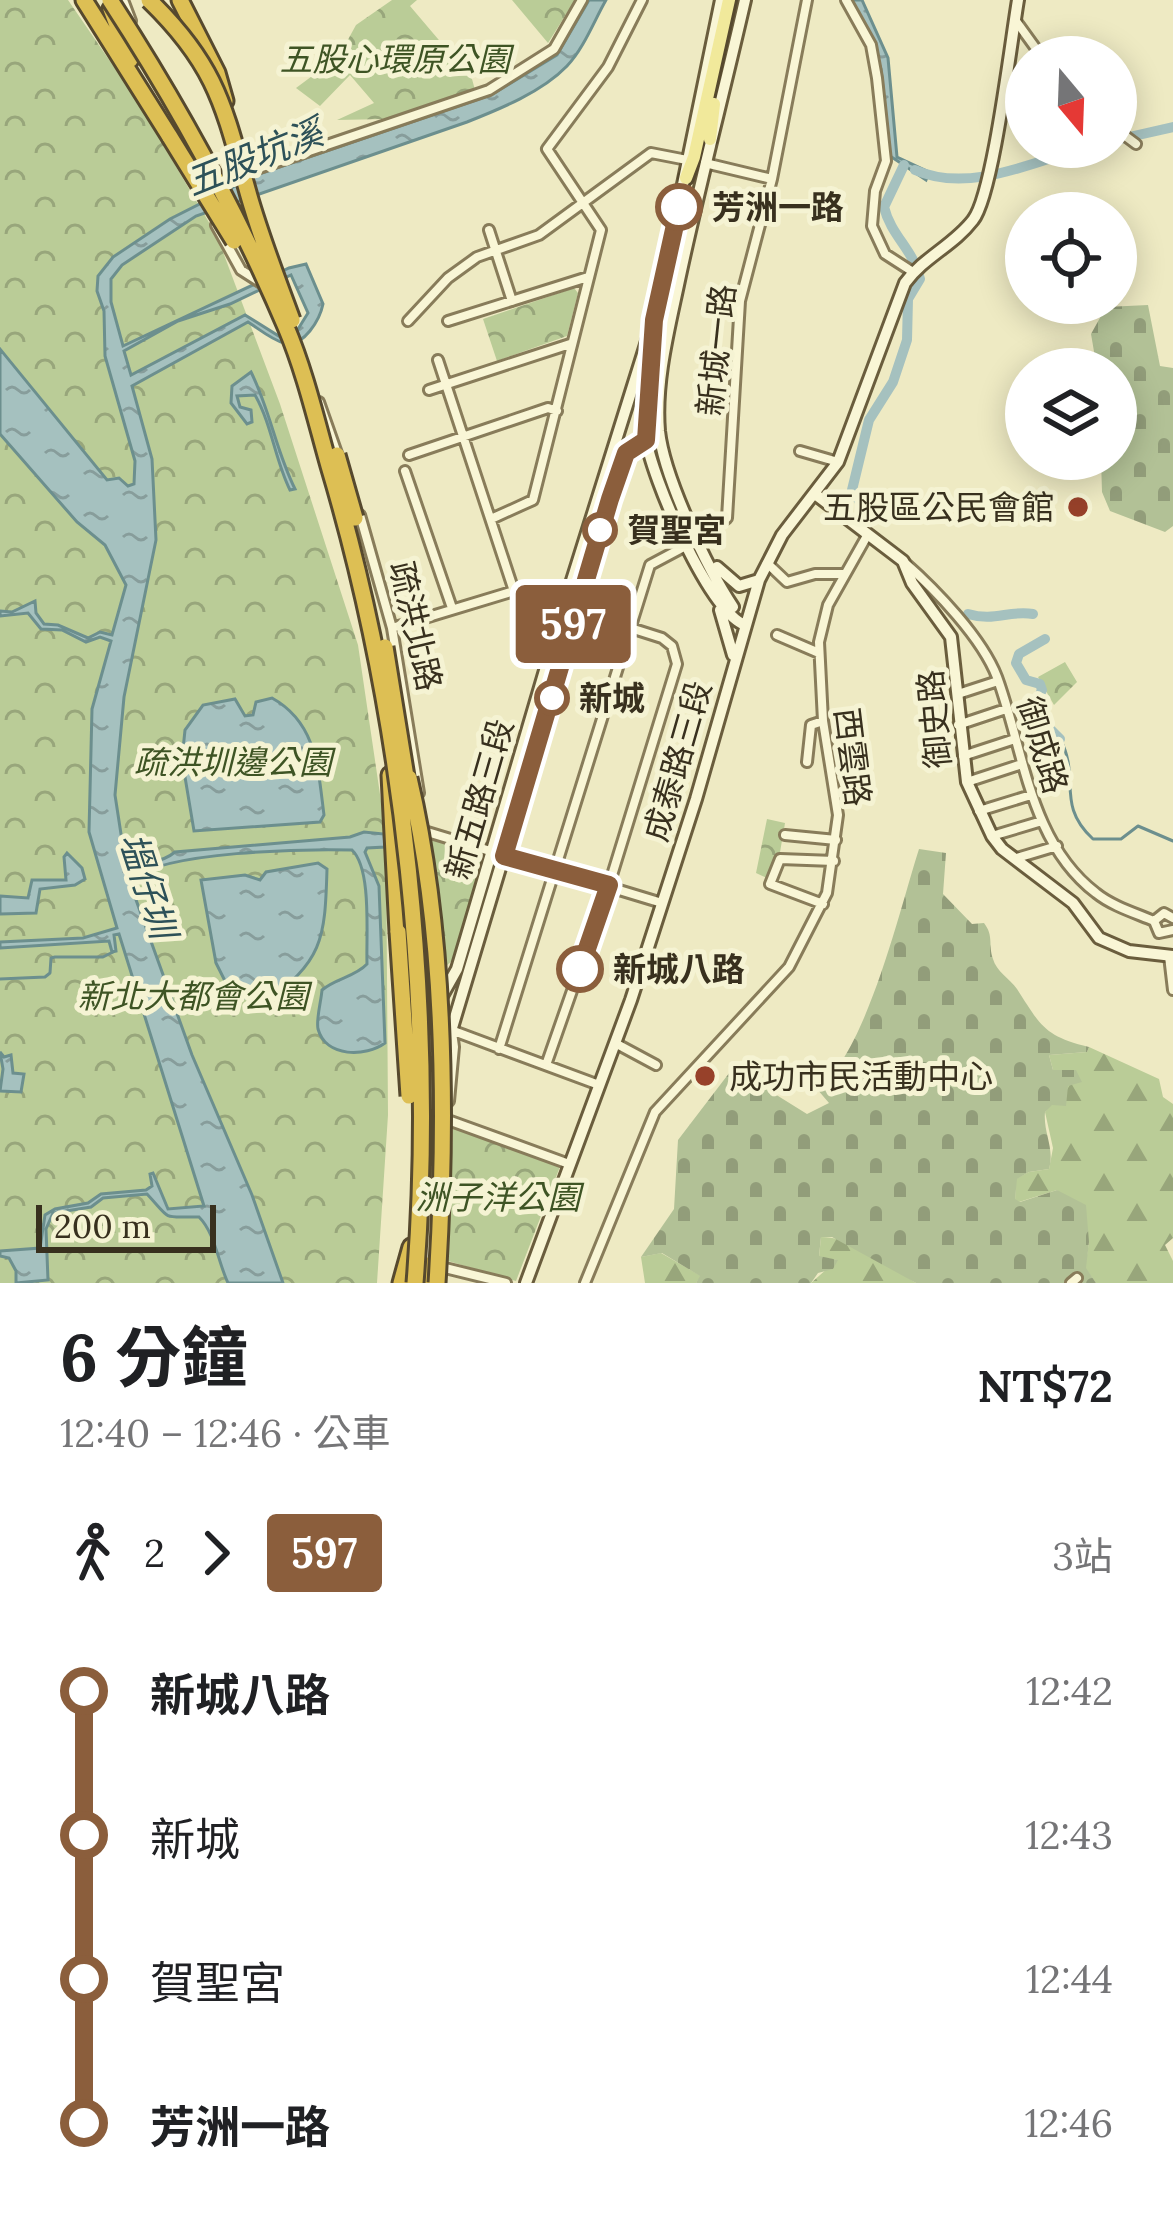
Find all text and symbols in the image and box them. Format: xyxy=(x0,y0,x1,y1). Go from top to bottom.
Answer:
north arrow xyxy=(1005,36,1137,168)
map controls xyxy=(1005,36,1137,480)
park label: 五股心環原公園 xyxy=(280,38,515,80)
water label: 五股坑溪 xyxy=(179,107,334,205)
marker: 芳洲一路 xyxy=(657,185,701,229)
place label: 芳洲一路 xyxy=(712,186,844,228)
button: locate xyxy=(1005,192,1137,324)
street label: 新城一路 xyxy=(688,282,744,418)
button: layers xyxy=(1005,348,1137,480)
place label: 五股區公民會館 xyxy=(823,486,1054,528)
marker: 五股區公民會館 xyxy=(1065,494,1091,520)
place label: 賀聖宮 xyxy=(627,509,726,551)
marker: 賀聖宮 xyxy=(584,514,616,546)
street label: 疏洪北路 xyxy=(381,557,451,695)
line badge: 597 xyxy=(504,585,642,663)
text: 597 xyxy=(540,597,606,651)
street label: 御史路 xyxy=(909,668,959,770)
street label: 成泰路三段 xyxy=(634,676,720,846)
place label: 新城 xyxy=(579,677,645,719)
marker: 新城 xyxy=(536,682,568,714)
street label: 御成路 xyxy=(1008,692,1078,798)
street label: 西雲路 xyxy=(826,705,880,809)
street label: 新五路三段 xyxy=(436,714,522,884)
park label: 疏洪圳邊公園 xyxy=(134,741,336,783)
water label: 塭仔圳 xyxy=(109,827,188,948)
marker: 新城八路 xyxy=(558,947,602,991)
place label: 新城八路 xyxy=(613,948,745,990)
park label: 新北大都會公園 xyxy=(78,975,313,1017)
place label: 成功市民活動中心 xyxy=(729,1055,993,1097)
marker: 成功市民活動中心 xyxy=(692,1063,718,1089)
park label: 洲子洋公園 xyxy=(416,1176,585,1218)
scale bar xyxy=(36,1199,216,1252)
text: 200 m xyxy=(54,1205,151,1247)
text: 6 分鐘 xyxy=(60,1315,247,1399)
text: NT$72 xyxy=(977,1357,1113,1414)
text: 12:40 – 12:46 · 公車 xyxy=(60,1408,391,1458)
icon: walk xyxy=(60,1520,126,1586)
icon: forward xyxy=(183,1520,249,1586)
text: 597 xyxy=(291,1526,358,1580)
text: 2 xyxy=(144,1528,165,1578)
text: 3站 xyxy=(1052,1531,1113,1581)
text: 新城八路 xyxy=(150,1666,330,1723)
text: 12:42 xyxy=(1026,1666,1113,1716)
text: 新城 xyxy=(150,1810,240,1867)
text: 12:43 xyxy=(1025,1810,1113,1860)
text: 賀聖宮 xyxy=(150,1954,285,2011)
text: 12:44 xyxy=(1026,1954,1113,2004)
text: 芳洲一路 xyxy=(150,2098,330,2155)
text: 12:46 xyxy=(1024,2098,1113,2148)

